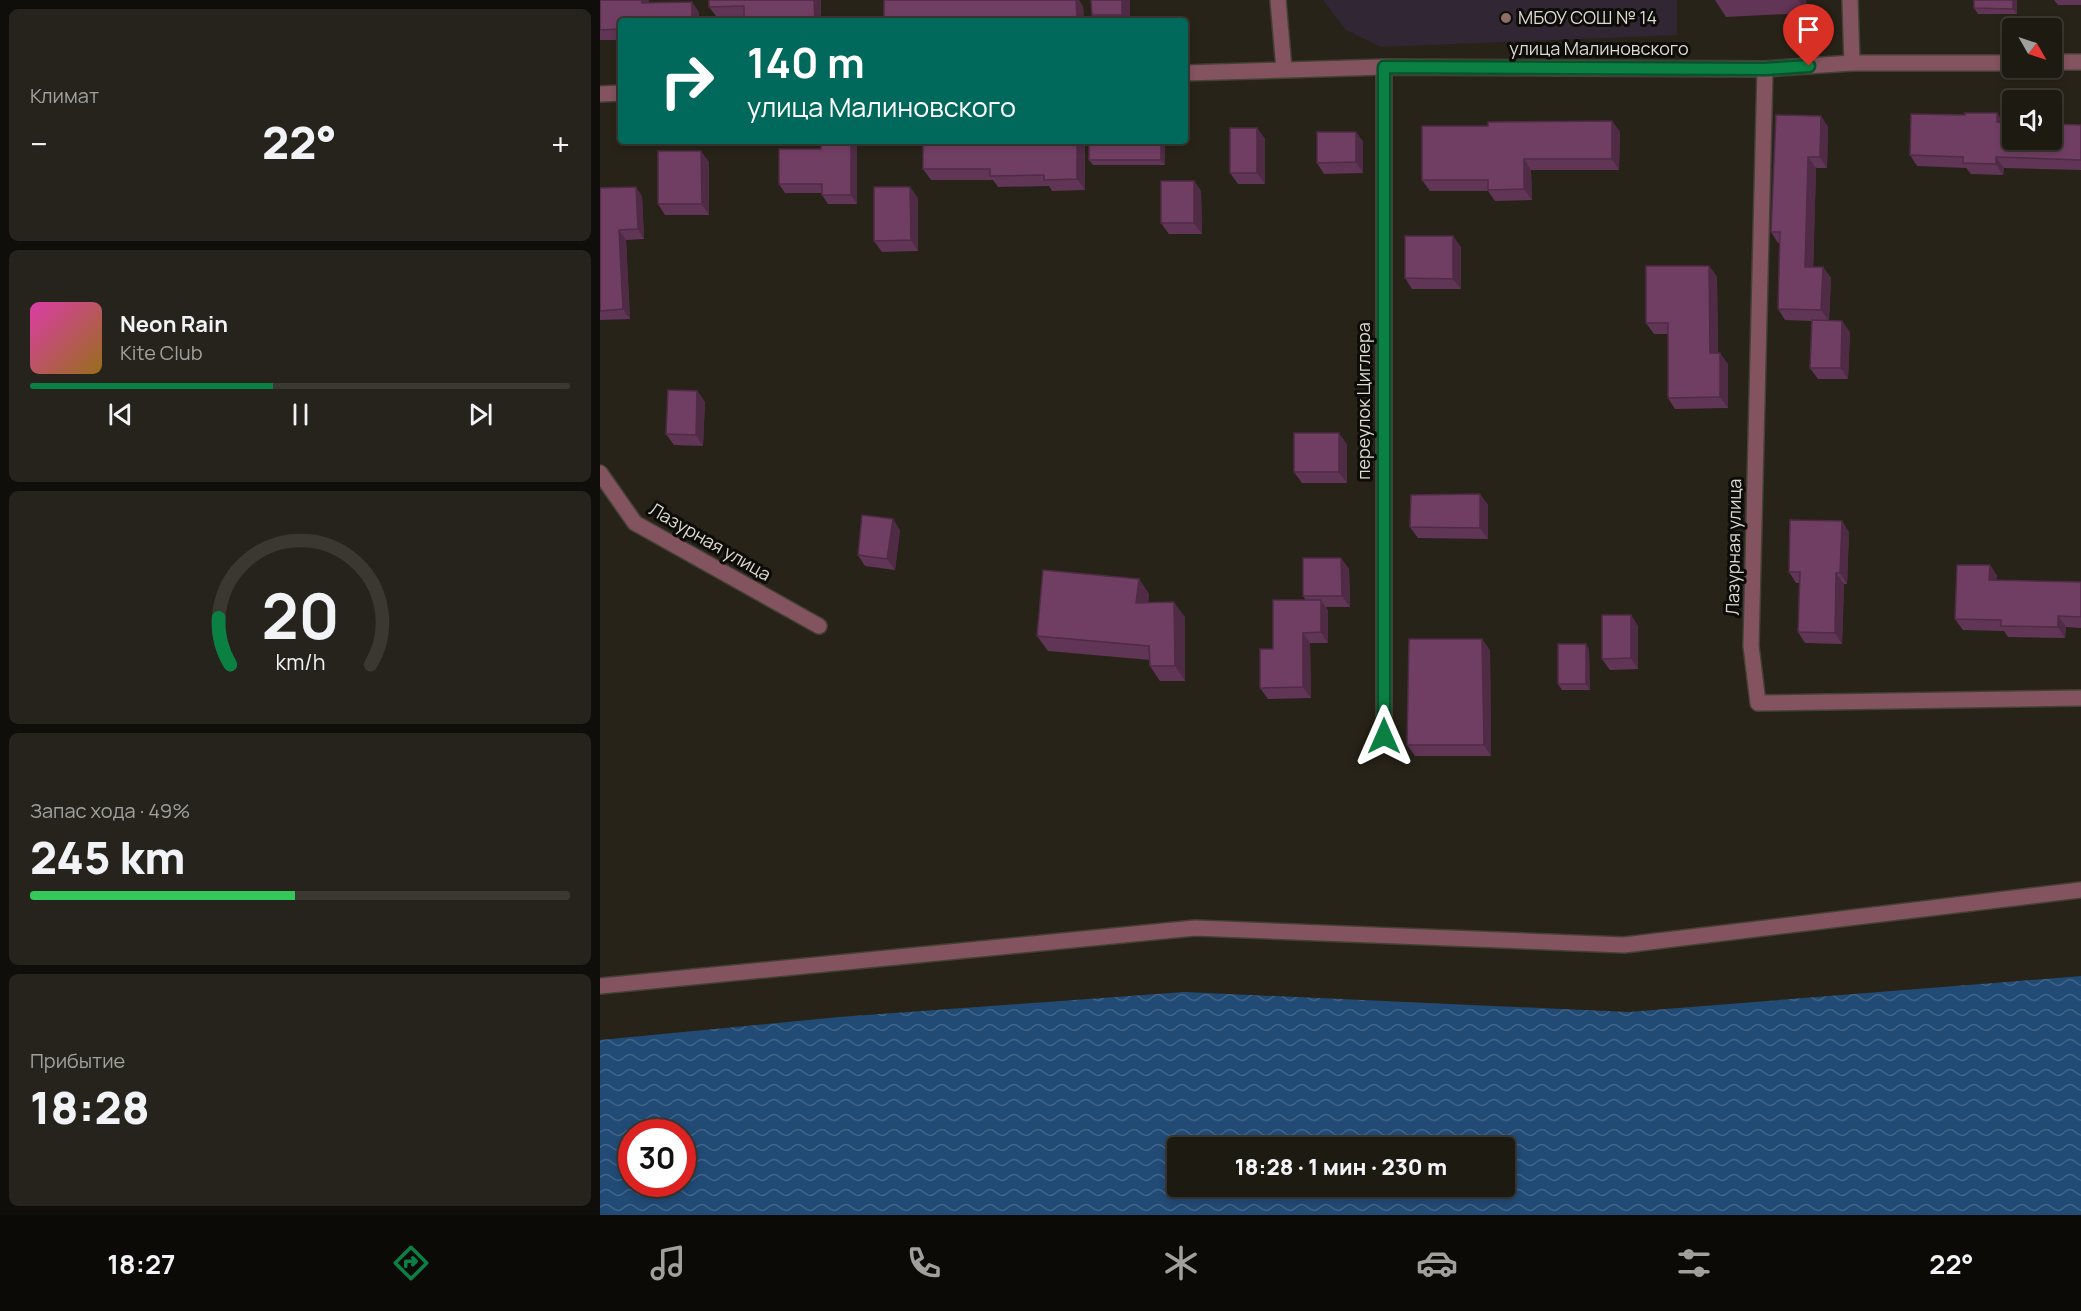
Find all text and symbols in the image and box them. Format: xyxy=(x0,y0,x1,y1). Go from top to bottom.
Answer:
pin xyxy=(1783,4,1834,66)
place label: МБОУ СОШ № 14 xyxy=(1518,5,1657,29)
marker: МБОУ СОШ № 14 xyxy=(1499,11,1513,25)
icon: arrive xyxy=(1792,13,1825,46)
north arrow xyxy=(2002,18,2062,78)
map controls xyxy=(2002,18,2062,150)
text: 140 m xyxy=(747,33,865,91)
street label: улица Малиновского xyxy=(1509,36,1689,60)
icon: right xyxy=(648,42,726,120)
text: Климат xyxy=(30,82,99,109)
text: улица Малиновского xyxy=(747,88,1016,125)
button: sound xyxy=(2002,90,2062,150)
text: 22° xyxy=(262,111,337,173)
text: − xyxy=(30,121,48,166)
text: + xyxy=(551,121,570,166)
text: Neon Rain xyxy=(120,309,228,339)
street label: переулок Циглера xyxy=(1351,322,1375,480)
text: Kite Club xyxy=(120,339,203,366)
icon: previous xyxy=(104,398,137,431)
icon: pause xyxy=(284,398,317,431)
icon: next xyxy=(464,398,497,431)
street label: Лазурная улица xyxy=(1720,478,1746,616)
street label: Лазурная улица xyxy=(645,497,776,586)
text: 20 xyxy=(261,572,339,658)
text: km/h xyxy=(275,647,325,676)
position arrow xyxy=(1352,704,1416,768)
text: Запас хода · 49% xyxy=(30,797,190,824)
text: 245 km xyxy=(30,826,186,888)
text: Прибытие xyxy=(30,1047,125,1074)
text: 18:28 xyxy=(30,1076,150,1138)
speed limit sign: 30 xyxy=(618,1119,696,1197)
text: 18:28 · 1 мин · 230 m xyxy=(1235,1152,1447,1182)
icon: directions xyxy=(390,1242,432,1284)
icon: music xyxy=(647,1242,689,1284)
icon: phone xyxy=(903,1242,945,1284)
icon: climate xyxy=(1160,1242,1202,1284)
icon: car xyxy=(1416,1242,1458,1284)
icon: filters xyxy=(1673,1242,1715,1284)
text: 18:27 xyxy=(107,1245,175,1282)
text: 22° xyxy=(1929,1245,1974,1282)

